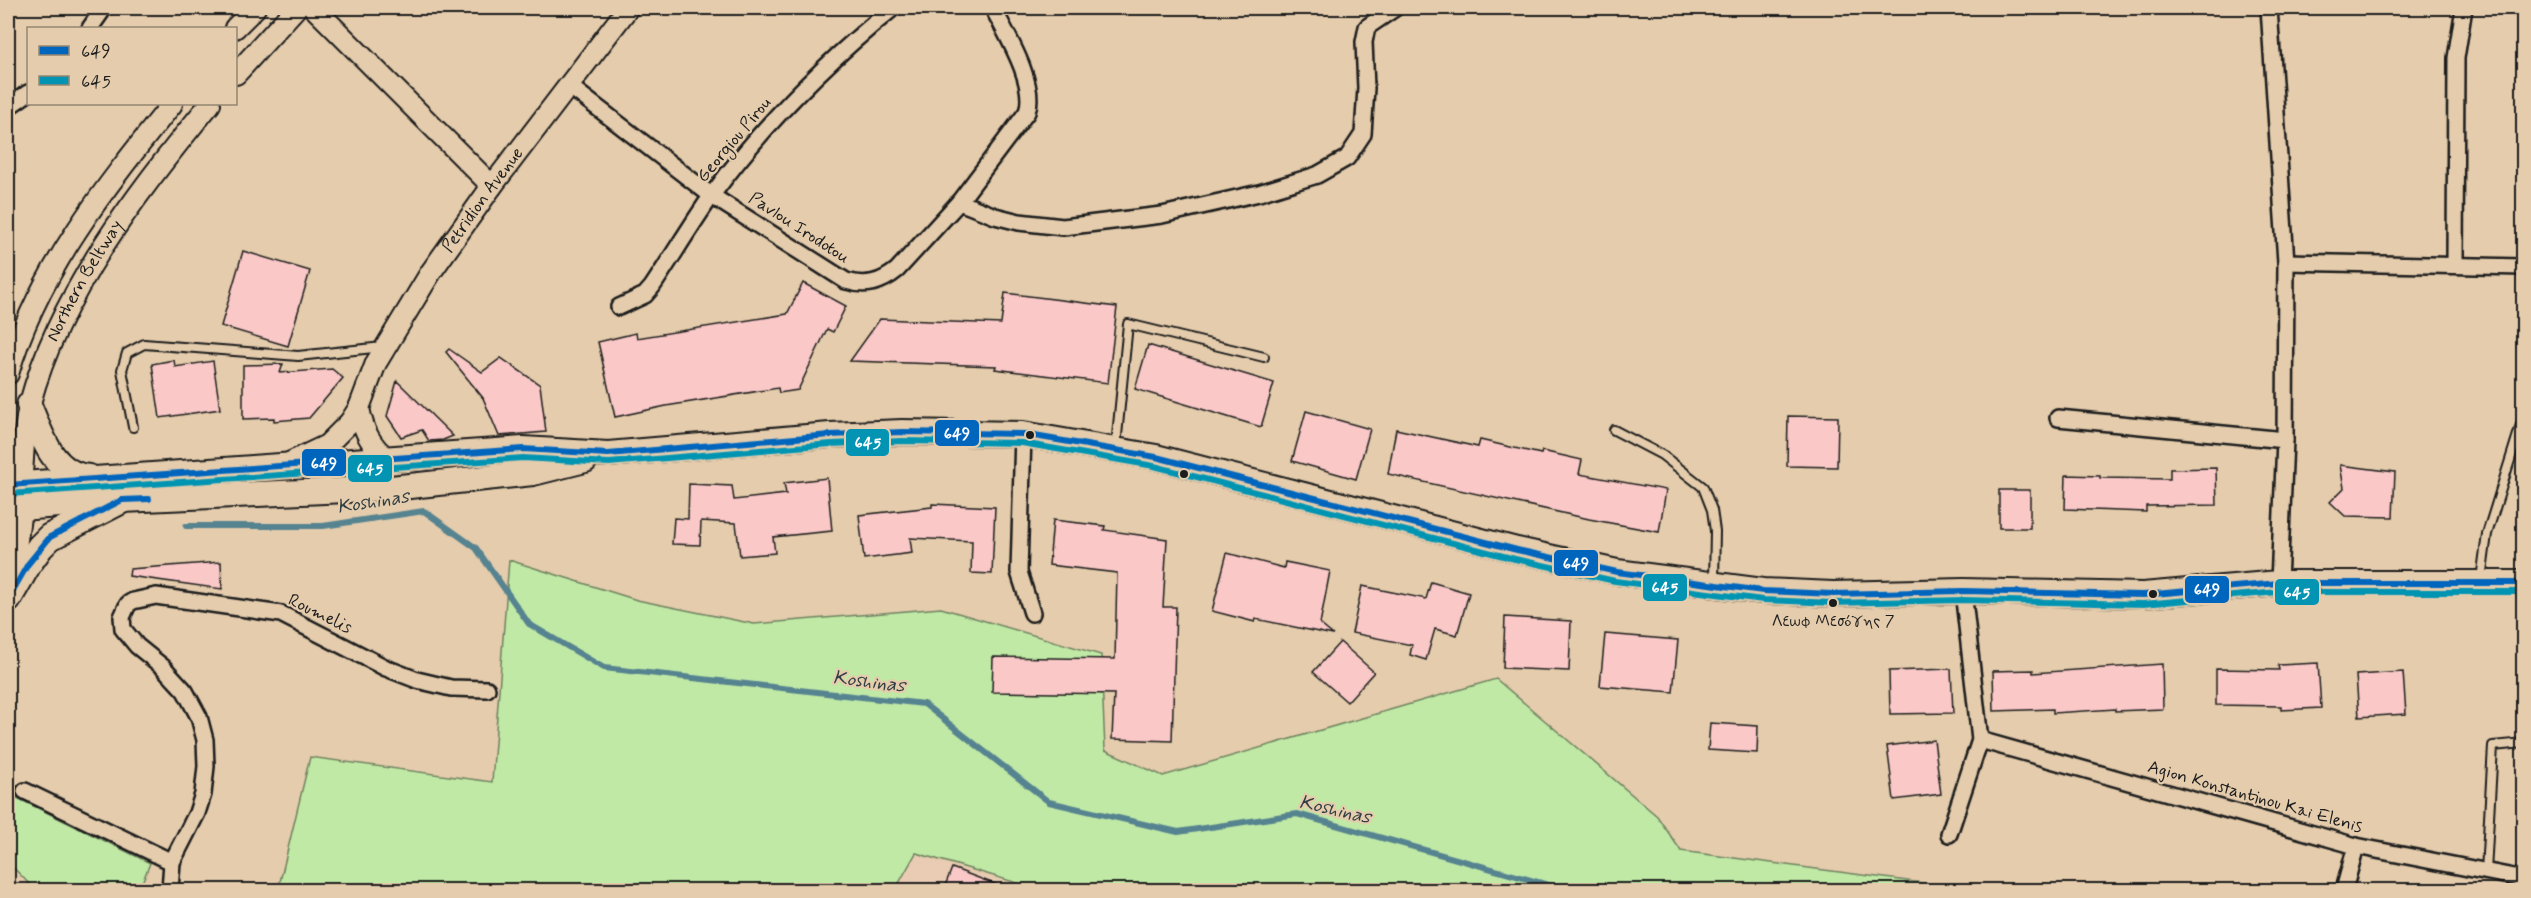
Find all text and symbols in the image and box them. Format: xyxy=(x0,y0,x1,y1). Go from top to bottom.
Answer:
legend xyxy=(27,27,237,105)
text: 649 xyxy=(81,40,111,64)
text: 645 xyxy=(81,70,111,94)
street label: Georgiou Pirou xyxy=(691,92,778,188)
street label: Petridion Avenue xyxy=(436,142,529,258)
street label: Pavlou Irodotou xyxy=(744,186,854,270)
street label: Northern Beltway xyxy=(41,215,129,345)
line badge: 649 xyxy=(934,419,980,447)
text: 649 xyxy=(944,424,970,445)
line badge: 645 xyxy=(845,428,890,457)
unlabelled marker xyxy=(1024,429,1036,441)
text: 645 xyxy=(855,433,881,454)
line badge: 649 xyxy=(301,448,347,477)
text: 649 xyxy=(311,454,337,475)
line badge: 645 xyxy=(347,454,393,483)
text: 645 xyxy=(357,459,383,480)
unlabelled marker xyxy=(1178,468,1190,480)
water label: Koshinas xyxy=(335,483,413,521)
line badge: 649 xyxy=(1553,549,1599,577)
text: 649 xyxy=(1563,554,1589,575)
line badge: 645 xyxy=(1642,573,1688,602)
line badge: 649 xyxy=(2184,575,2230,604)
text: 645 xyxy=(1652,578,1678,599)
line badge: 645 xyxy=(2274,578,2320,606)
text: 649 xyxy=(2194,580,2220,601)
text: 645 xyxy=(2284,583,2310,604)
street label: Roumelis xyxy=(284,588,356,640)
unlabelled marker xyxy=(2147,588,2159,600)
marker: Λεωφ Μεσόγης 7 xyxy=(1827,597,1839,609)
place label: Λεωφ Μεσόγης 7 xyxy=(1772,611,1895,632)
water label: Koshinas xyxy=(831,664,909,700)
street label: Agion Konstantinou Kai Elenis xyxy=(2145,755,2365,839)
water label: Koshinas xyxy=(1297,789,1375,832)

